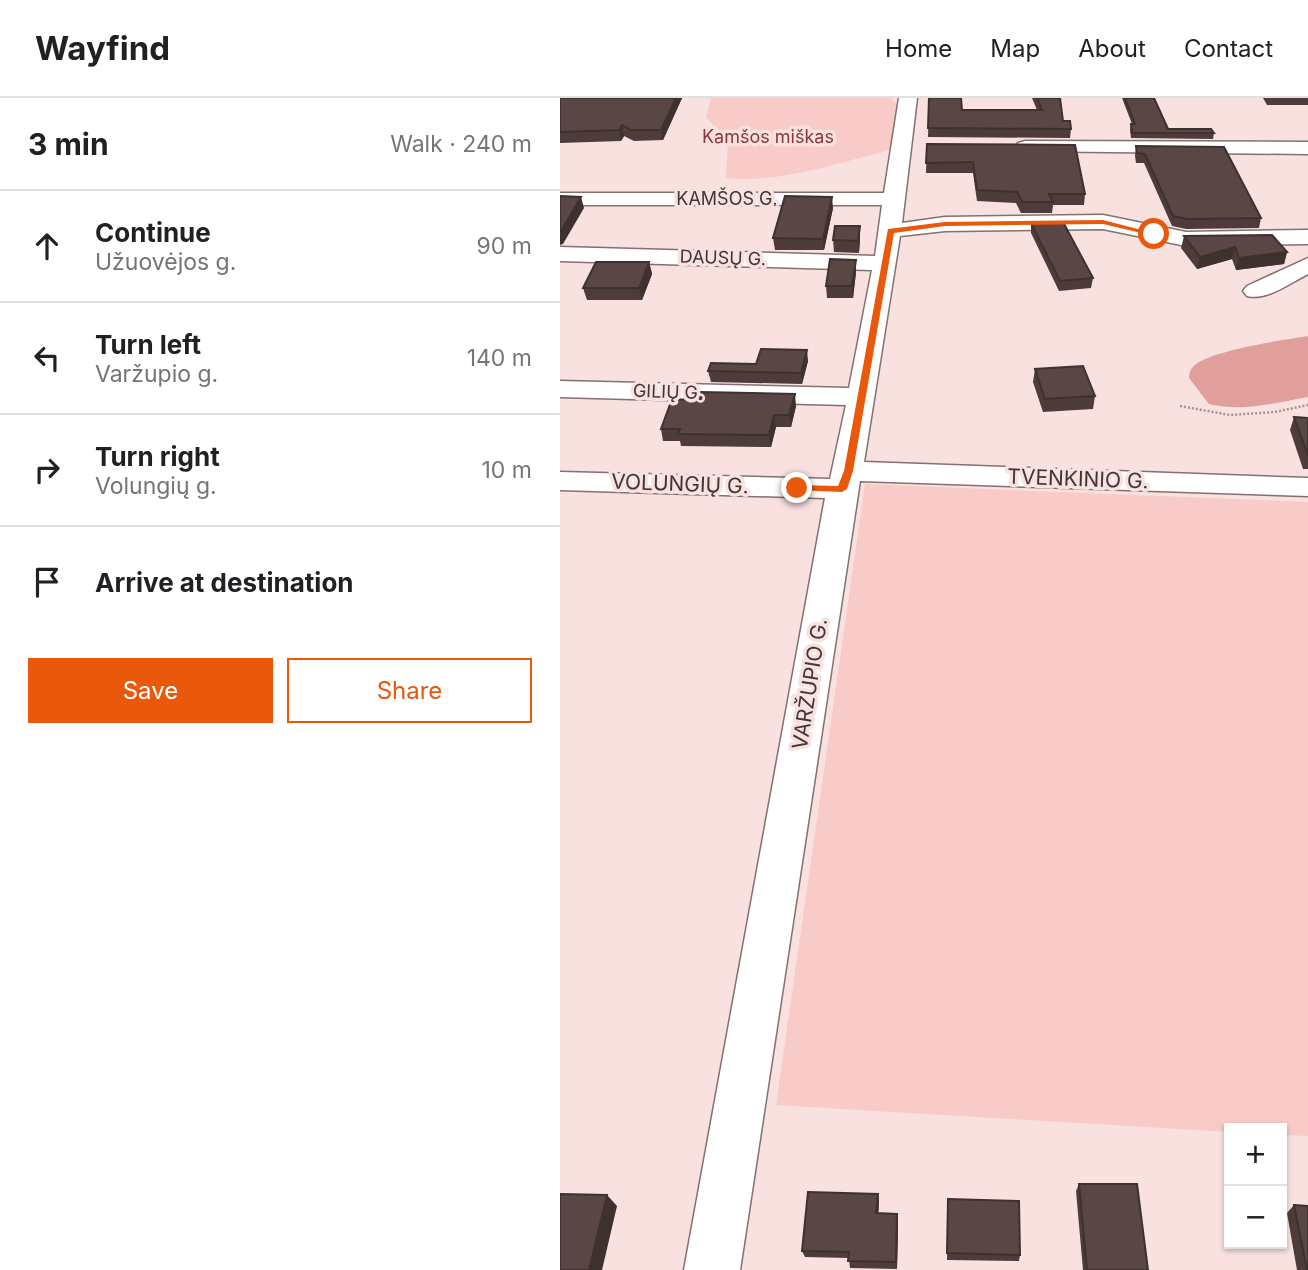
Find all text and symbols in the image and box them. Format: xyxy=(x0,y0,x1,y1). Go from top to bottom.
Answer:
text: Wayfind xyxy=(35,28,170,68)
text: Home xyxy=(885,34,952,63)
text: Map xyxy=(990,34,1040,63)
text: About xyxy=(1078,34,1146,63)
text: Contact xyxy=(1184,34,1273,63)
text: 3 min xyxy=(28,126,109,162)
park label: Kamšos miškas xyxy=(702,126,834,147)
text: Walk · 240 m xyxy=(390,130,532,158)
street label: KAMŠOS G. xyxy=(676,187,778,209)
text: Continue xyxy=(95,217,211,248)
route start xyxy=(1138,218,1169,249)
icon: ahead xyxy=(28,227,66,265)
text: 90 m xyxy=(477,232,532,260)
street label: DAUSŲ G. xyxy=(679,245,767,270)
text: Užuovėjos g. xyxy=(95,248,236,276)
text: Turn left xyxy=(95,329,201,360)
icon: left xyxy=(28,339,66,377)
text: 140 m xyxy=(467,344,532,372)
text: Varžupio g. xyxy=(95,360,218,388)
street label: GILIŲ G. xyxy=(632,380,704,403)
text: Turn right xyxy=(95,441,220,472)
icon: right xyxy=(28,451,66,489)
text: 10 m xyxy=(482,456,532,484)
street label: TVENKINIO G. xyxy=(1007,464,1149,493)
street label: VOLUNGIŲ G. xyxy=(611,469,749,498)
text: Volungių g. xyxy=(95,472,217,500)
route end xyxy=(781,472,812,503)
icon: arrive xyxy=(28,563,66,601)
text: Arrive at destination xyxy=(95,567,354,598)
street label: VARŽUPIO G. xyxy=(786,616,832,751)
button: Save xyxy=(28,658,273,723)
button: Share xyxy=(287,658,532,723)
map controls xyxy=(1224,1123,1287,1249)
button: + xyxy=(1224,1123,1287,1186)
button: − xyxy=(1224,1186,1287,1249)

